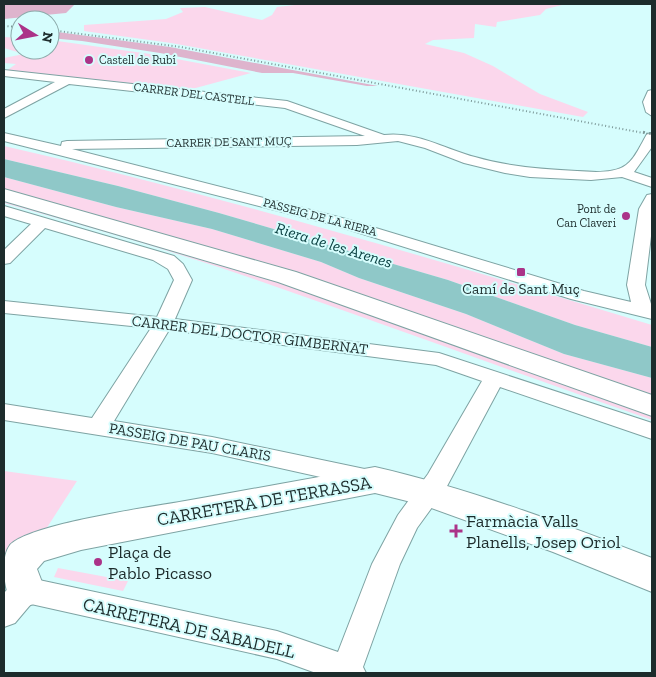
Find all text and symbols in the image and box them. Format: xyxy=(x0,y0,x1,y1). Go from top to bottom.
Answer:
north arrow xyxy=(10,10,60,60)
text: N xyxy=(38,30,57,44)
place label: Castell de Rubí xyxy=(99,53,177,67)
marker: Castell de Rubí xyxy=(83,54,95,66)
street label: CARRER DEL CASTELL xyxy=(133,80,256,108)
street label: CARRER DE SANT MUÇ xyxy=(166,134,292,150)
street label: PASSEIG DE LA RIERA xyxy=(262,195,378,239)
place label: Pont de Can Claveri xyxy=(556,202,617,230)
marker: Pont de Can Claveri xyxy=(620,210,632,222)
water label: Riera de les Arenes xyxy=(273,218,395,272)
marker: Camí de Sant Muç xyxy=(515,266,527,278)
place label: Camí de Sant Muç xyxy=(462,280,580,298)
street label: CARRER DEL DOCTOR GIMBERNAT xyxy=(131,312,369,358)
street label: PASSEIG DE PAU CLARIS xyxy=(108,419,272,465)
street label: CARRETERA DE TERRASSA xyxy=(155,471,373,531)
place label: Farmàcia Valls Planells, Josep Oriol xyxy=(466,510,621,553)
marker: Farmàcia Valls Planells, Josep Oriol xyxy=(450,525,462,537)
place label: Plaça de Pablo Picasso xyxy=(108,541,212,584)
marker: Plaça de Pablo Picasso xyxy=(92,556,104,568)
street label: CARRETERA DE SABADELL xyxy=(81,593,297,663)

